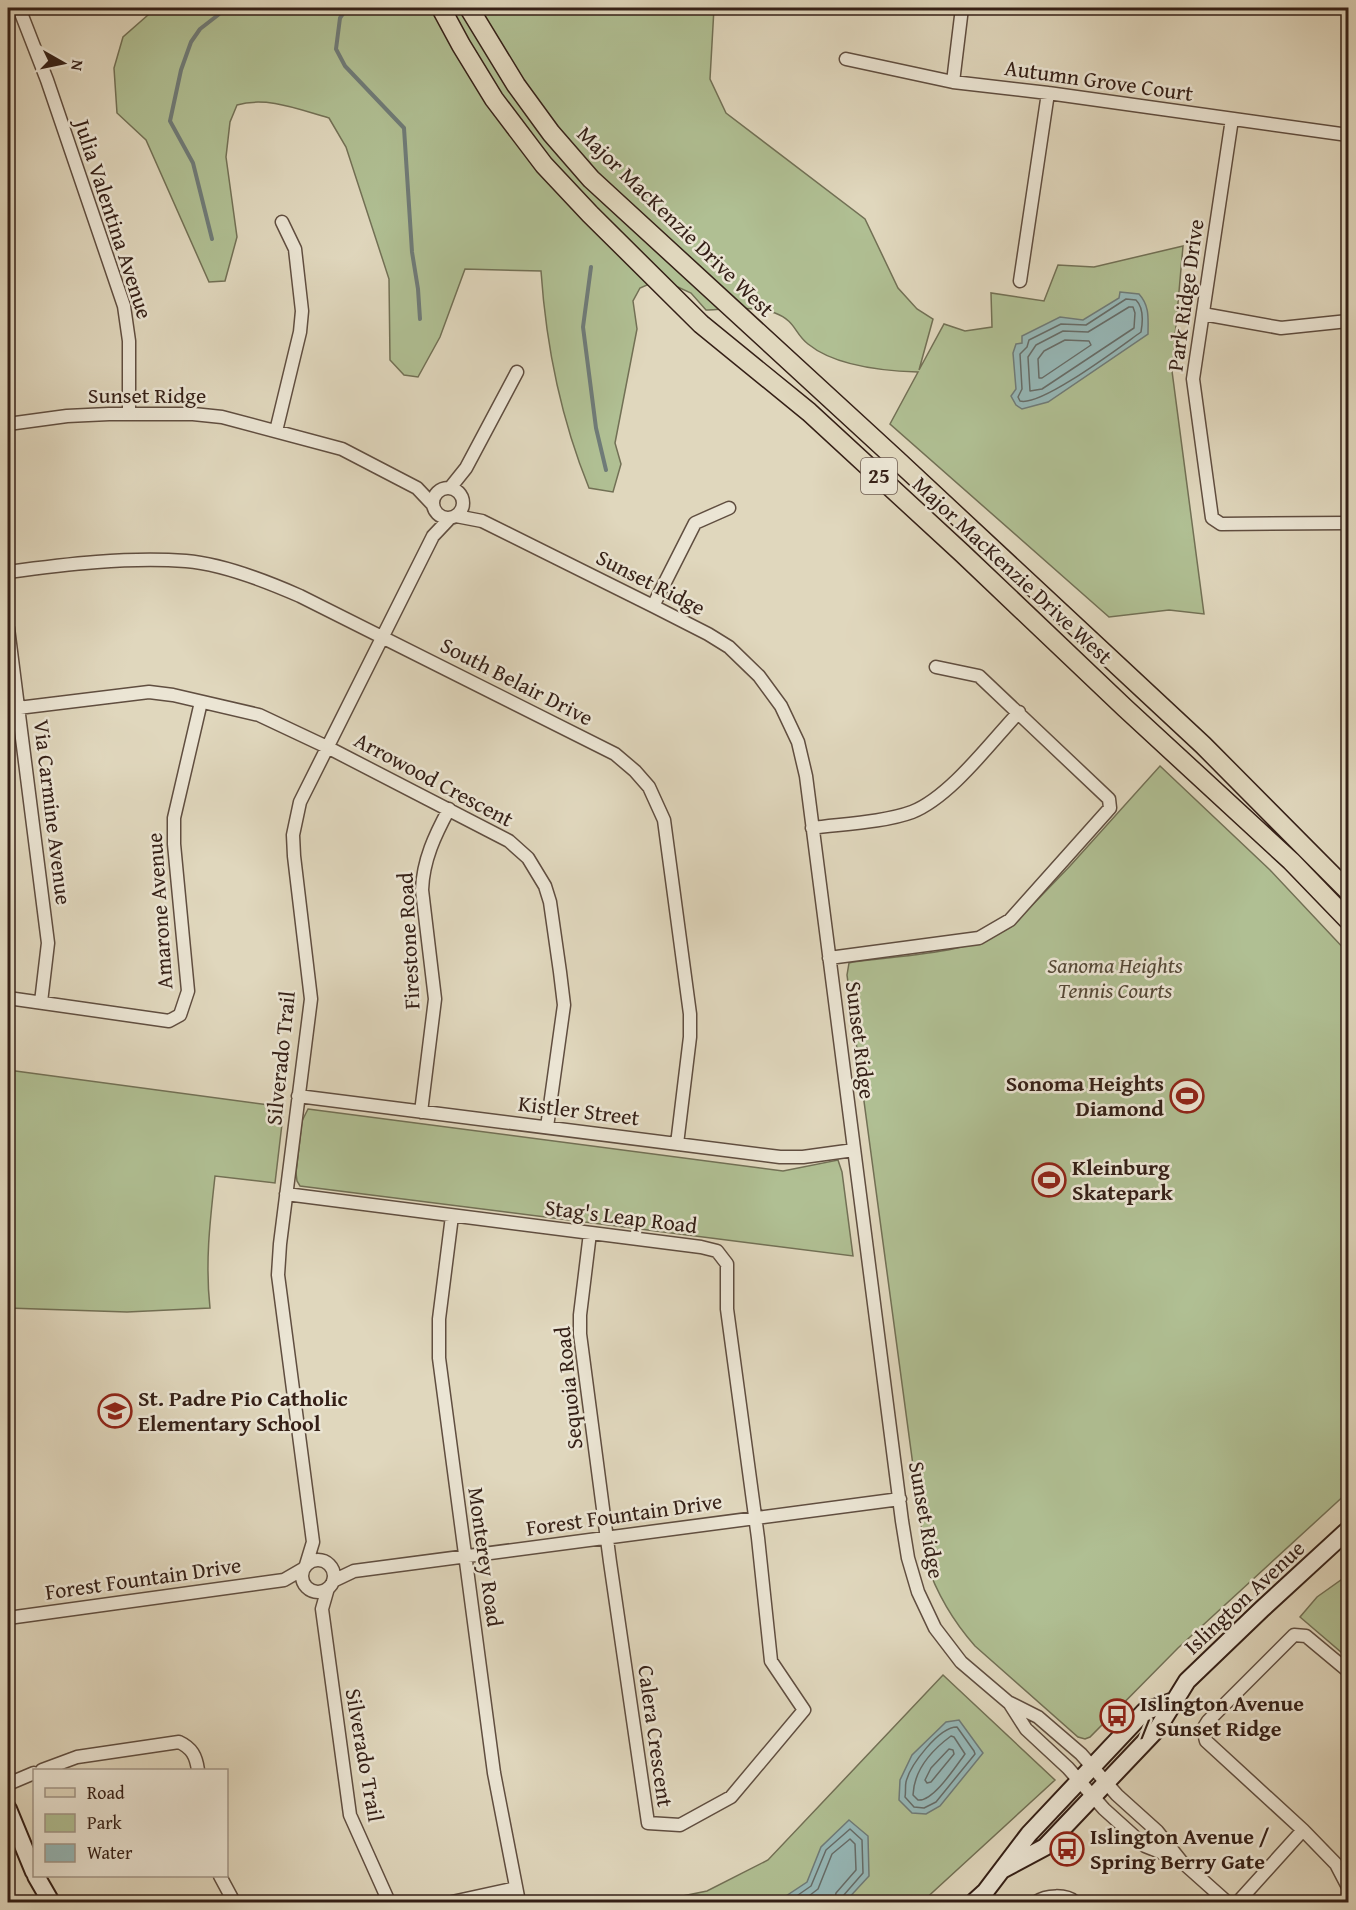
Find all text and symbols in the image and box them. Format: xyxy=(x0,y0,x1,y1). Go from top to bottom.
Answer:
north arrow xyxy=(33,33,93,93)
street label: Autumn Grove Court xyxy=(1003,51,1196,109)
text: N xyxy=(65,58,91,73)
street label: Julia Valentina Avenue xyxy=(66,112,161,323)
street label: Major MacKenzie Drive West xyxy=(570,118,782,324)
street label: Park Ridge Drive xyxy=(1158,217,1212,373)
street label: Sunset Ridge xyxy=(88,379,206,411)
road number: 25 xyxy=(861,458,897,494)
street label: Major MacKenzie Drive West xyxy=(906,469,1120,672)
street label: Sunset Ridge xyxy=(591,541,711,623)
street label: South Belair Drive xyxy=(435,629,599,733)
street label: Via Carmine Avenue xyxy=(26,717,80,907)
street label: Arrowood Crescent xyxy=(349,723,520,835)
street label: Amarone Avenue xyxy=(138,832,180,990)
street label: Firestone Road xyxy=(388,871,428,1010)
park label: Sanoma Heights Tennis Courts xyxy=(1047,949,1183,1006)
street label: Sunset Ridge xyxy=(838,979,884,1101)
street label: Silverado Trail xyxy=(257,989,303,1127)
place label: Sonoma Heights Diamond xyxy=(1006,1067,1164,1124)
sports icon: Sonoma Heights Diamond xyxy=(1169,1078,1205,1114)
street label: Kistler Street xyxy=(517,1087,642,1133)
place label: Kleinburg Skatepark xyxy=(1072,1151,1173,1208)
sports icon: Kleinburg Skatepark xyxy=(1031,1162,1067,1198)
street label: Stag's Leap Road xyxy=(543,1191,699,1241)
street label: Sequoia Road xyxy=(546,1325,590,1451)
place label: St. Padre Pio Catholic Elementary School xyxy=(138,1382,348,1439)
school or university icon: St. Padre Pio Catholic Elementary School xyxy=(97,1393,133,1429)
street label: Sunset Ridge xyxy=(901,1459,953,1581)
street label: Forest Fountain Drive xyxy=(524,1484,724,1544)
street label: Monterey Road xyxy=(460,1485,512,1629)
street label: Islington Avenue xyxy=(1176,1532,1312,1662)
street label: Forest Fountain Drive xyxy=(43,1548,243,1608)
street label: Calera Crescent xyxy=(630,1663,682,1809)
street label: Silverado Trail xyxy=(338,1686,392,1824)
place label: Islington Avenue / Sunset Ridge xyxy=(1140,1687,1304,1744)
bus stop icon: Islington Avenue / Sunset Ridge xyxy=(1099,1698,1135,1734)
legend xyxy=(33,1769,228,1877)
text: Road xyxy=(87,1779,125,1806)
text: Park xyxy=(87,1809,123,1836)
place label: Islington Avenue / Spring Berry Gate xyxy=(1090,1820,1270,1877)
bus stop icon: Islington Avenue / Spring Berry Gate xyxy=(1049,1831,1085,1867)
text: Water xyxy=(87,1839,133,1866)

